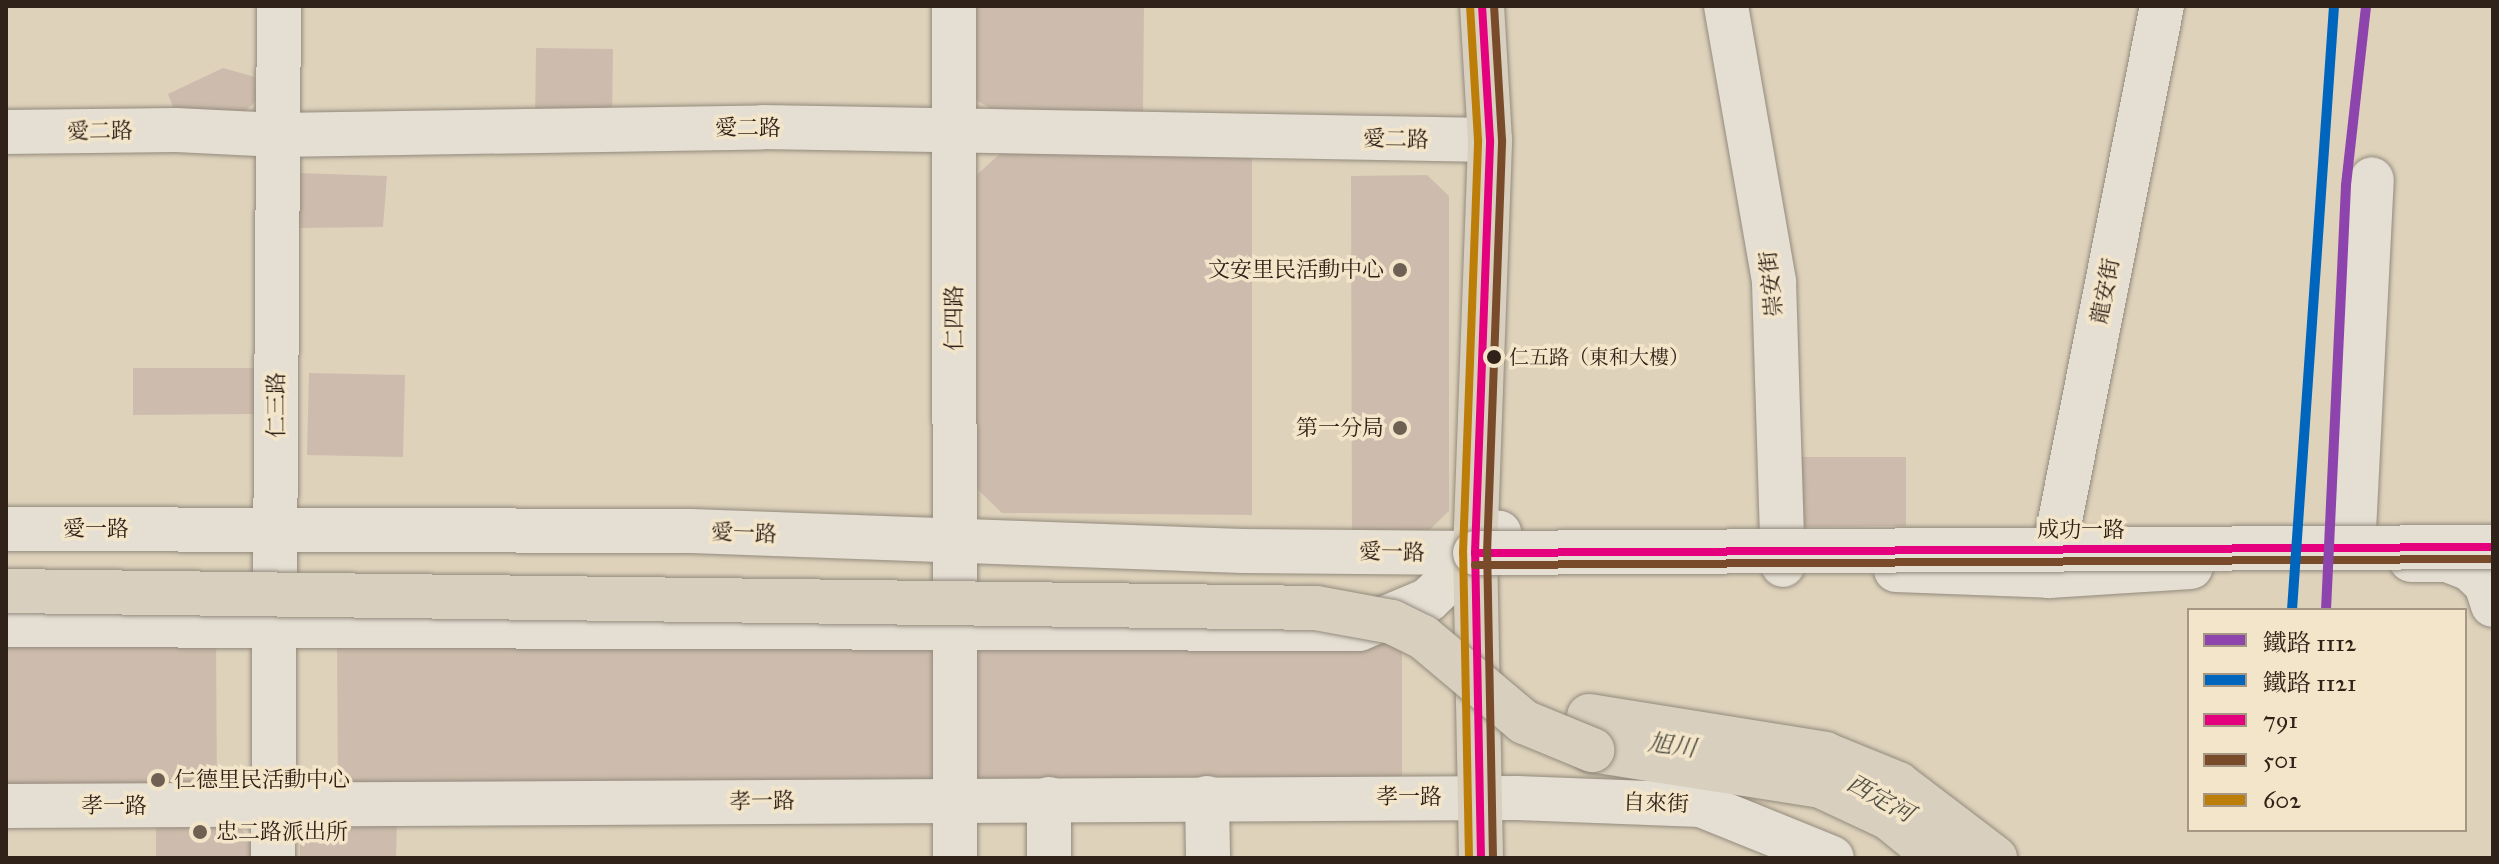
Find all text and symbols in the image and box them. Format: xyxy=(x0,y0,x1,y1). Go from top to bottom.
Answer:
street label: 愛二路 xyxy=(715,115,781,141)
street label: 愛二路 xyxy=(67,117,133,145)
street label: 愛二路 xyxy=(1363,125,1429,153)
street label: 崇安街 xyxy=(1754,250,1788,318)
street label: 龍安街 xyxy=(2086,256,2124,326)
place label: 文安里民活動中心 xyxy=(1208,257,1384,283)
marker: 文安里民活動中心 xyxy=(1391,261,1409,279)
street label: 仁四路 xyxy=(941,285,967,351)
place label: 仁五路（東和大樓） xyxy=(1509,345,1689,369)
marker: 仁五路（東和大樓） xyxy=(1486,349,1502,365)
street label: 仁三路 xyxy=(263,372,289,438)
place label: 第一分局 xyxy=(1296,415,1384,441)
marker: 第一分局 xyxy=(1391,419,1409,437)
street label: 愛一路 xyxy=(63,516,129,542)
street label: 成功一路 xyxy=(2037,517,2125,543)
street label: 愛一路 xyxy=(711,519,777,547)
street label: 愛一路 xyxy=(1359,538,1425,566)
legend xyxy=(2187,608,2467,832)
text: 鐵路 1112 xyxy=(2263,628,2356,658)
text: 鐵路 1121 xyxy=(2263,668,2356,698)
text: 791 xyxy=(2263,705,2298,735)
water label: 旭川 xyxy=(1646,728,1698,764)
text: 501 xyxy=(2263,745,2297,775)
place label: 仁德里民活動中心 xyxy=(174,767,350,793)
water label: 西定河 xyxy=(1842,769,1918,829)
marker: 仁德里民活動中心 xyxy=(149,771,167,789)
street label: 孝一路 xyxy=(1376,784,1442,810)
text: 602 xyxy=(2263,785,2301,815)
street label: 孝一路 xyxy=(729,787,795,815)
street label: 自來街 xyxy=(1623,789,1689,817)
street label: 孝一路 xyxy=(81,793,147,819)
place label: 忠二路派出所 xyxy=(216,819,348,845)
marker: 忠二路派出所 xyxy=(191,823,209,841)

